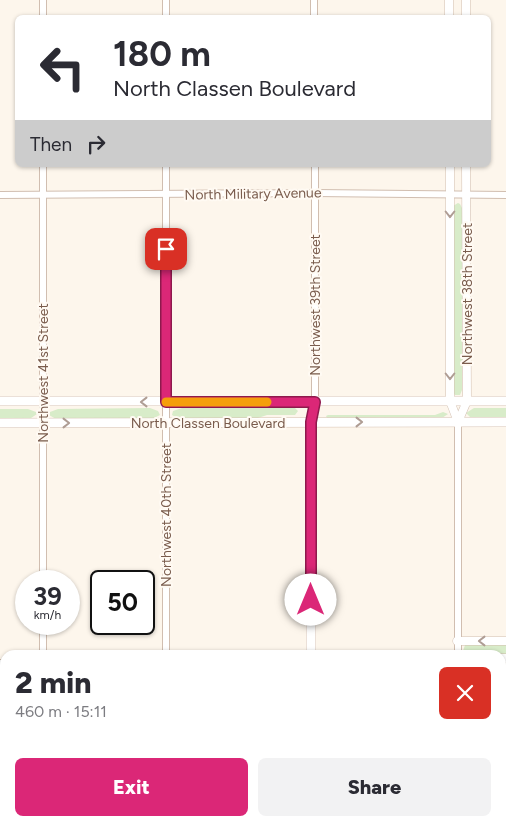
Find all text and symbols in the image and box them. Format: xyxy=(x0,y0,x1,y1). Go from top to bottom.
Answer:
text: 180 m xyxy=(113,33,211,75)
icon: left xyxy=(30,35,95,100)
text: North Classen Boulevard xyxy=(113,75,356,102)
icon: right xyxy=(82,130,110,158)
text: Then xyxy=(30,133,72,156)
street label: North Military Avenue xyxy=(184,184,322,204)
one-way arrow xyxy=(445,210,455,218)
street label: Northwest 38th Street xyxy=(459,223,476,365)
pin xyxy=(145,228,187,270)
street label: Northwest 39th Street xyxy=(307,234,324,376)
icon: arrive xyxy=(152,235,180,263)
street label: Northwest 41st Street xyxy=(35,303,52,443)
one-way arrow xyxy=(445,372,455,380)
one-way arrow xyxy=(139,397,147,407)
street label: North Classen Boulevard xyxy=(131,415,285,432)
one-way arrow xyxy=(356,417,364,427)
one-way arrow xyxy=(62,418,70,428)
street label: Northwest 40th Street xyxy=(158,443,175,587)
speed limit sign: 50 xyxy=(90,570,155,635)
position arrow xyxy=(284,573,336,625)
text: 39 xyxy=(33,581,62,611)
text: km/h xyxy=(34,608,61,622)
one-way arrow xyxy=(477,636,485,646)
text: 2 min xyxy=(15,664,92,701)
button: close xyxy=(439,667,491,719)
text: 460 m · 15:11 xyxy=(15,702,107,721)
button: Exit xyxy=(15,758,248,816)
button: Share xyxy=(258,758,491,816)

